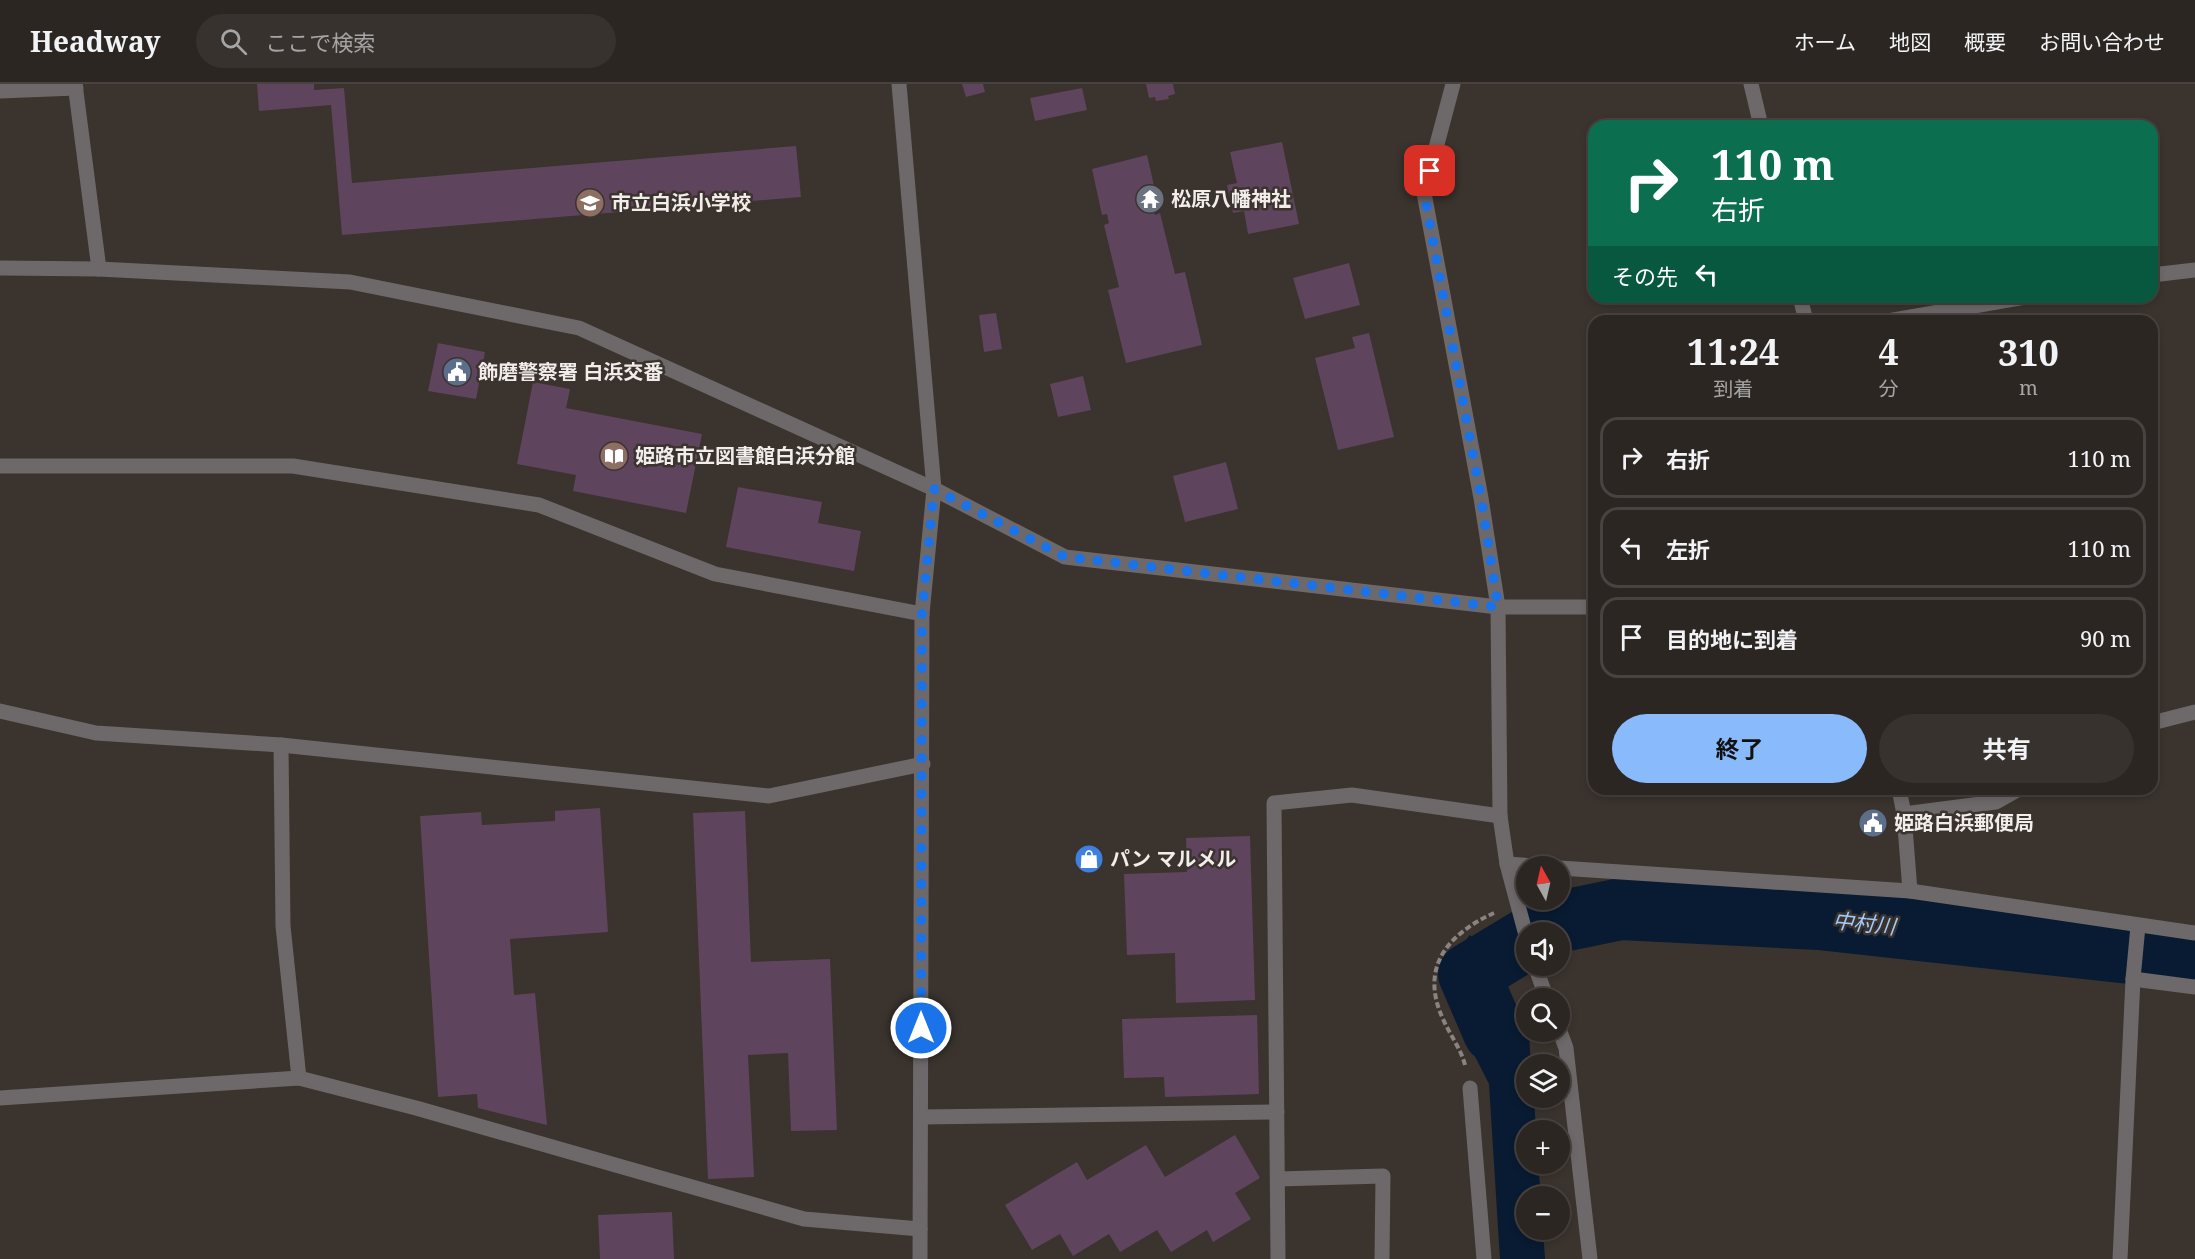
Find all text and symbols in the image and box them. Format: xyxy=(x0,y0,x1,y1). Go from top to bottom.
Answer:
search box xyxy=(196,14,616,68)
text: Headway xyxy=(30,22,160,60)
icon: search xyxy=(217,25,250,58)
text: ここで検索 xyxy=(265,27,375,57)
text: ホーム xyxy=(1794,28,1856,56)
text: 地図 xyxy=(1889,28,1931,56)
text: 概要 xyxy=(1964,28,2006,56)
text: お問い合わせ xyxy=(2039,28,2165,56)
text: 110 m xyxy=(1711,135,1835,192)
icon: right xyxy=(1612,144,1690,222)
pin xyxy=(1404,145,1455,196)
icon: arrive xyxy=(1413,154,1446,187)
temple icon: 松原八幡神社 xyxy=(1134,183,1166,215)
place label: 松原八幡神社 xyxy=(1171,185,1291,212)
school or university icon: 市立白浜小学校 xyxy=(574,187,606,219)
place label: 市立白浜小学校 xyxy=(611,189,751,216)
text: 右折 xyxy=(1711,191,1765,228)
icon: left xyxy=(1690,258,1723,291)
text: その先 xyxy=(1612,261,1678,291)
text: 11:24 xyxy=(1687,327,1779,376)
text: 4 xyxy=(1878,327,1899,376)
text: 310 xyxy=(1998,328,2059,377)
public building icon: 飾磨警察署 白浜交番 xyxy=(441,356,473,388)
place label: 飾磨警察署 白浜交番 xyxy=(478,358,663,385)
text: m xyxy=(2019,374,2038,401)
text: 到着 xyxy=(1713,375,1753,402)
text: 分 xyxy=(1879,375,1899,402)
library icon: 姫路市立図書館白浜分館 xyxy=(598,440,630,472)
icon: right xyxy=(1615,441,1648,474)
place label: 姫路市立図書館白浜分館 xyxy=(635,442,855,469)
text: 110 m xyxy=(2068,443,2131,473)
text: 右折 xyxy=(1666,444,1710,474)
icon: left xyxy=(1615,531,1648,564)
text: 110 m xyxy=(2068,533,2131,563)
text: 左折 xyxy=(1666,534,1710,564)
icon: arrive xyxy=(1615,621,1648,654)
text: 90 m xyxy=(2080,623,2131,653)
text: 目的地に到着 xyxy=(1666,624,1798,654)
button: 終了 xyxy=(1612,714,1867,783)
button: 共有 xyxy=(1879,714,2134,783)
public building icon: 姫路白浜郵便局 xyxy=(1857,807,1889,839)
place label: 姫路白浜郵便局 xyxy=(1894,809,2034,836)
shop icon: パン マルメル xyxy=(1073,843,1105,875)
place label: パン マルメル xyxy=(1110,845,1236,872)
north arrow xyxy=(1516,856,1570,910)
map controls xyxy=(1516,856,1570,1240)
water label: 中村川 xyxy=(1831,906,1899,940)
button: sound xyxy=(1516,922,1570,976)
button: search xyxy=(1516,988,1570,1042)
position arrow xyxy=(889,996,953,1060)
button: layers xyxy=(1516,1054,1570,1108)
button: + xyxy=(1516,1120,1570,1174)
button: − xyxy=(1516,1186,1570,1240)

